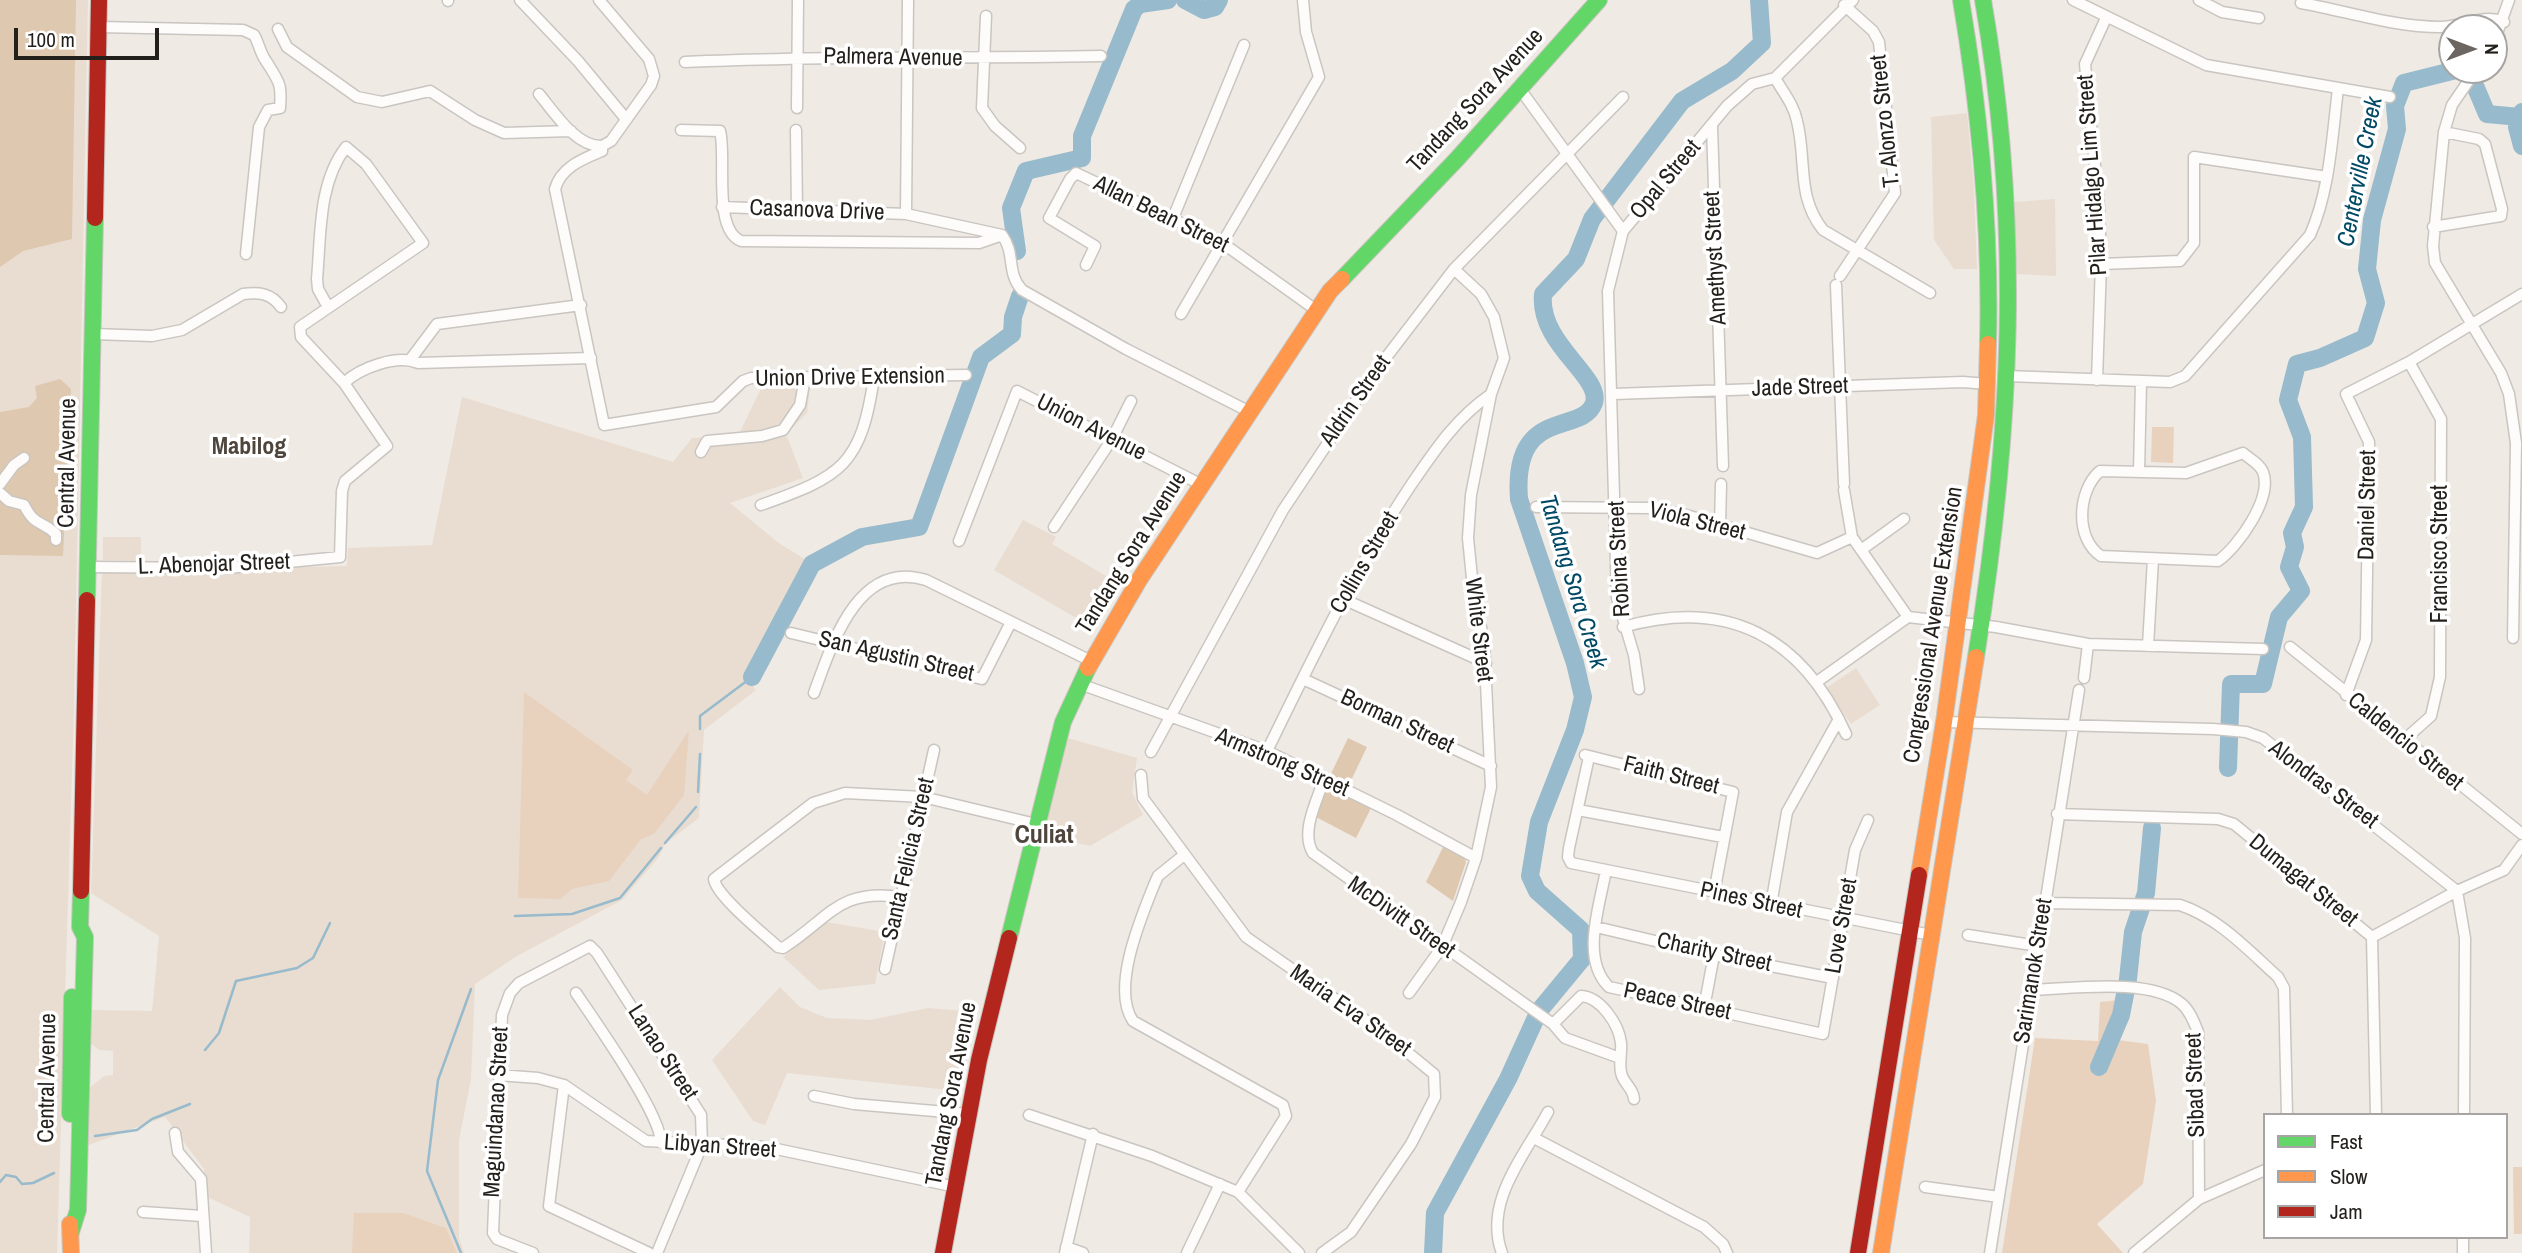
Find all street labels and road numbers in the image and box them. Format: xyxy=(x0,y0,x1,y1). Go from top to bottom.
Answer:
street label: Tandang Sora Avenue xyxy=(1402,23,1550,179)
street label: Palmera Avenue xyxy=(823,43,963,73)
street label: T. Alonzo Street xyxy=(1865,53,1907,189)
street label: Pilar Hidalgo Lim Street xyxy=(2072,74,2114,276)
street label: Opal Street xyxy=(1625,135,1707,225)
street label: Allan Bean Street xyxy=(1089,170,1233,260)
street label: Amethyst Street xyxy=(1699,190,1733,326)
street label: Casanova Drive xyxy=(749,195,885,227)
street label: Aldrin Street xyxy=(1315,350,1397,452)
street label: Union Drive Extension xyxy=(755,363,945,393)
street label: Jade Street xyxy=(1751,373,1849,403)
street label: Union Avenue xyxy=(1032,389,1150,467)
street label: Central Avenue xyxy=(53,398,83,528)
street label: Daniel Street xyxy=(2353,450,2383,560)
street label: Tandang Sora Avenue xyxy=(1071,467,1193,639)
street label: Congressional Avenue Extension xyxy=(1898,485,1970,765)
street label: Francisco Street xyxy=(2427,485,2455,623)
street label: Viola Street xyxy=(1646,497,1748,547)
street label: Robina Street xyxy=(1603,500,1637,618)
street label: Collins Street xyxy=(1325,507,1405,619)
street label: L. Abenojar Street xyxy=(138,549,290,581)
street label: White Street xyxy=(1458,576,1498,684)
street label: San Agustin Street xyxy=(816,626,976,688)
street label: Borman Street xyxy=(1336,684,1458,760)
street label: Caldencio Street xyxy=(2342,687,2468,797)
street label: Armstrong Street xyxy=(1211,722,1353,804)
street label: Alondras Street xyxy=(2263,735,2383,835)
street label: Faith Street xyxy=(1620,751,1722,801)
street label: Santa Felicia Street xyxy=(877,775,941,943)
street label: Dumagat Street xyxy=(2243,829,2363,933)
street label: McDivitt Street xyxy=(1342,871,1460,965)
street label: Love Street xyxy=(1820,876,1864,976)
street label: Pines Street xyxy=(1697,877,1805,925)
street label: Sarimanok Street xyxy=(2009,896,2059,1046)
street label: Charity Street xyxy=(1654,927,1774,979)
street label: Maria Eva Street xyxy=(1284,959,1416,1063)
street label: Peace Street xyxy=(1621,977,1733,1027)
street label: Lanao Street xyxy=(621,1000,703,1106)
street label: Tandang Sora Avenue xyxy=(921,1000,983,1188)
street label: Central Avenue xyxy=(33,1013,63,1143)
street label: Maguindanao Street xyxy=(479,1026,515,1198)
street label: Sibad Street xyxy=(2180,1032,2212,1138)
street label: Libyan Street xyxy=(663,1129,777,1165)

